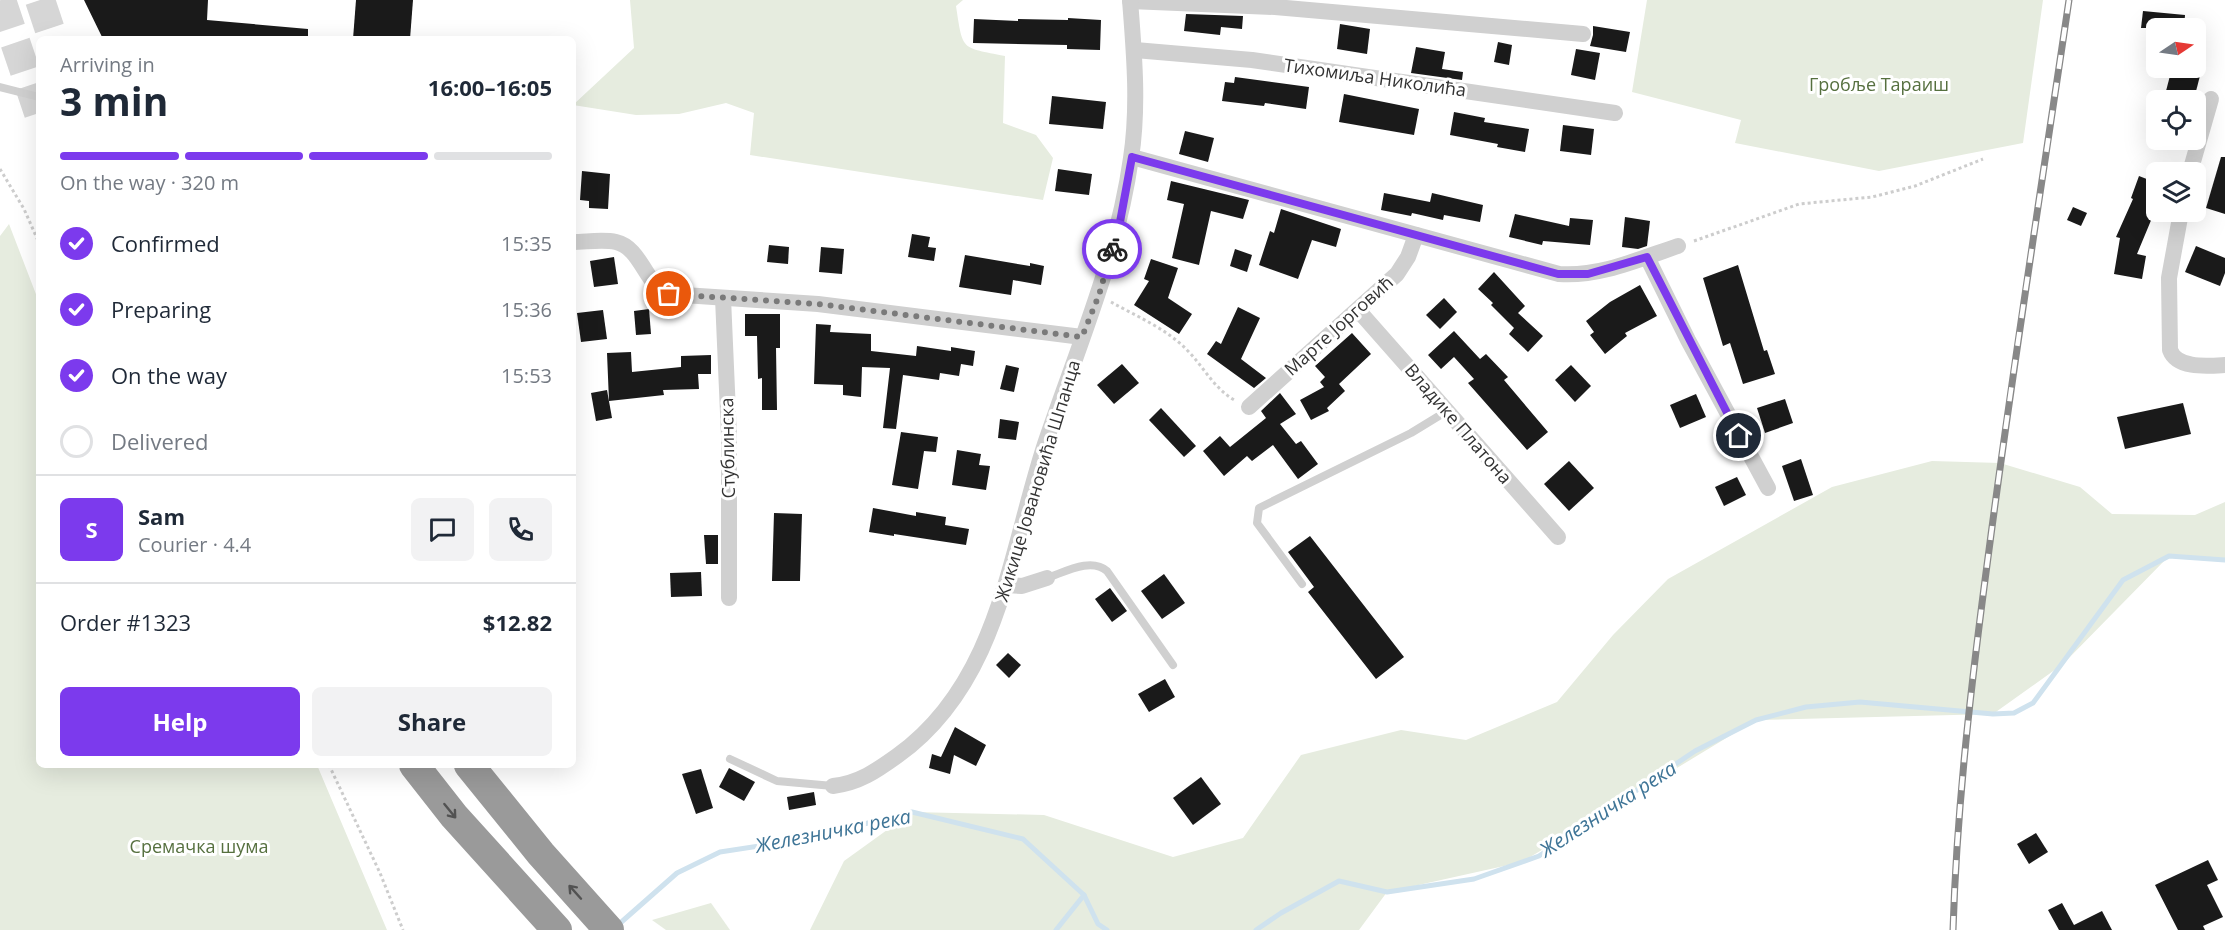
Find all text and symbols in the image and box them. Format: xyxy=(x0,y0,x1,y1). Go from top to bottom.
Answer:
north arrow xyxy=(2146,18,2206,78)
map controls xyxy=(2146,18,2206,222)
text: Arriving in xyxy=(60,51,155,78)
street label: Тихомиља Николића xyxy=(1283,52,1468,102)
text: 16:00–16:05 xyxy=(428,72,552,102)
park label: Гробље Тараиш xyxy=(1809,72,1949,96)
text: 3 min xyxy=(60,74,168,127)
button: locate xyxy=(2146,90,2206,150)
button: layers xyxy=(2146,162,2206,222)
text: On the way · 320 m xyxy=(60,169,239,196)
courier xyxy=(1082,219,1142,279)
icon: check xyxy=(60,227,93,260)
text: Confirmed xyxy=(111,228,220,258)
text: 15:35 xyxy=(501,230,552,257)
icon: bike xyxy=(1096,233,1129,266)
pin xyxy=(643,268,694,319)
street label: Марте Јорговић xyxy=(1279,270,1398,381)
icon: bag xyxy=(652,277,685,310)
icon: check xyxy=(60,293,93,326)
text: Preparing xyxy=(111,294,211,324)
text: 15:36 xyxy=(501,296,552,323)
street label: Жикице Јовановића Шпанца xyxy=(989,357,1085,604)
street label: Владике Платона xyxy=(1400,358,1518,489)
icon: check xyxy=(60,359,93,392)
text: On the way xyxy=(111,360,227,390)
text: 15:53 xyxy=(501,362,552,389)
street label: Стублинска xyxy=(714,398,740,499)
pin xyxy=(1713,410,1764,461)
icon: home xyxy=(1722,419,1755,452)
text: Delivered xyxy=(111,426,209,456)
button: chat xyxy=(411,498,474,561)
button: phone xyxy=(489,498,552,561)
text: Sam xyxy=(138,501,185,531)
text: S xyxy=(85,514,98,544)
text: Courier · 4.4 xyxy=(138,531,251,558)
text: Order #1323 xyxy=(60,607,191,637)
text: $12.82 xyxy=(483,607,552,637)
button: Help xyxy=(60,687,300,756)
button: Share xyxy=(312,687,552,756)
water label: Железничка река xyxy=(1533,754,1681,864)
water label: Железничка река xyxy=(752,802,913,859)
one-way arrow xyxy=(444,803,457,819)
park label: Сремачка шума xyxy=(130,834,268,858)
one-way arrow xyxy=(568,885,582,900)

